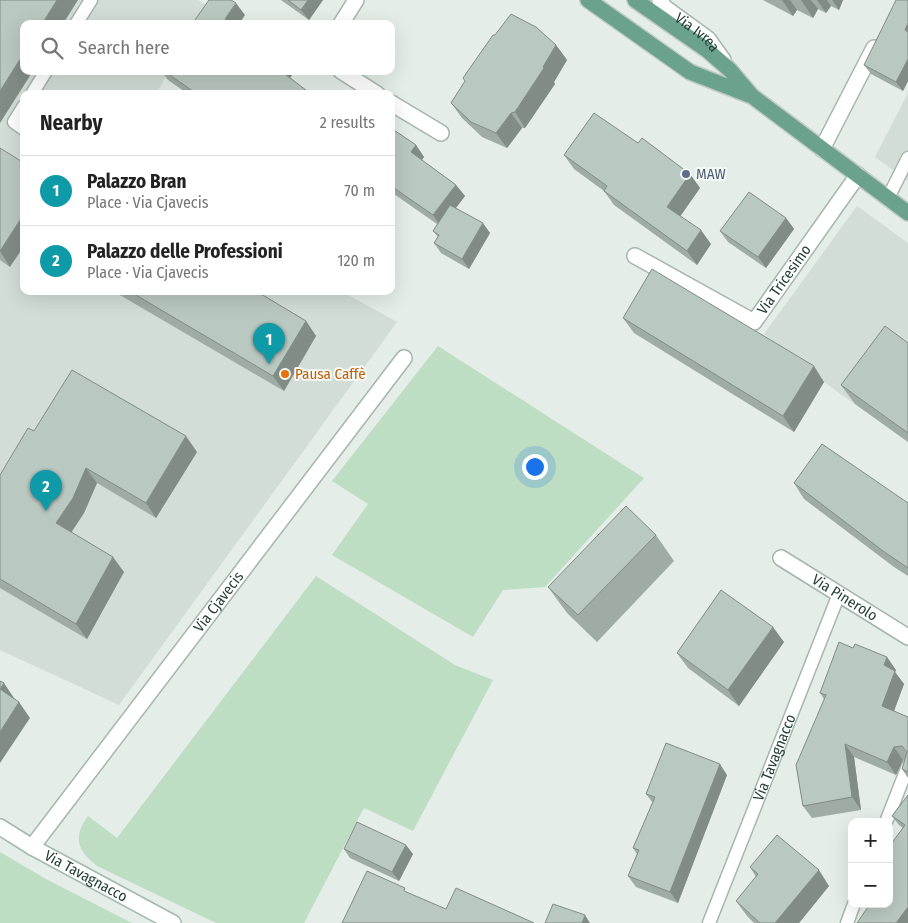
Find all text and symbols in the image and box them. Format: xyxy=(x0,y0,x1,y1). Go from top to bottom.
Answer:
street label: Via Ivrea xyxy=(671,9,723,55)
search box xyxy=(20,20,395,75)
icon: search xyxy=(38,34,66,62)
text: Search here xyxy=(78,36,170,59)
text: Nearby xyxy=(40,110,102,136)
text: 2 results xyxy=(320,113,375,132)
place label: MAW xyxy=(696,165,726,183)
marker: MAW xyxy=(680,168,692,180)
text: Palazzo Bran xyxy=(87,170,186,193)
text: 1 xyxy=(53,181,59,200)
text: 70 m xyxy=(344,181,375,200)
text: Place · Via Cjavecis xyxy=(87,193,209,212)
text: Palazzo delle Professioni xyxy=(87,240,283,263)
street label: Via Tricesimo xyxy=(753,241,815,318)
text: 2 xyxy=(52,251,60,270)
text: 120 m xyxy=(337,251,375,270)
text: Place · Via Cjavecis xyxy=(87,263,209,282)
pin: 1 xyxy=(253,323,285,364)
place label: Pausa Caffè xyxy=(295,365,366,383)
marker: Pausa Caffè xyxy=(279,368,291,380)
your location xyxy=(522,454,548,480)
pin: 2 xyxy=(30,470,62,511)
street label: Via Cjavecis xyxy=(190,568,247,636)
street label: Via Pinerolo xyxy=(809,570,881,625)
street label: Via Tavagnacco xyxy=(749,711,800,803)
map controls xyxy=(848,818,893,908)
button: + xyxy=(848,818,893,863)
street label: Via Tavagnacco xyxy=(41,846,131,906)
button: − xyxy=(848,863,893,908)

